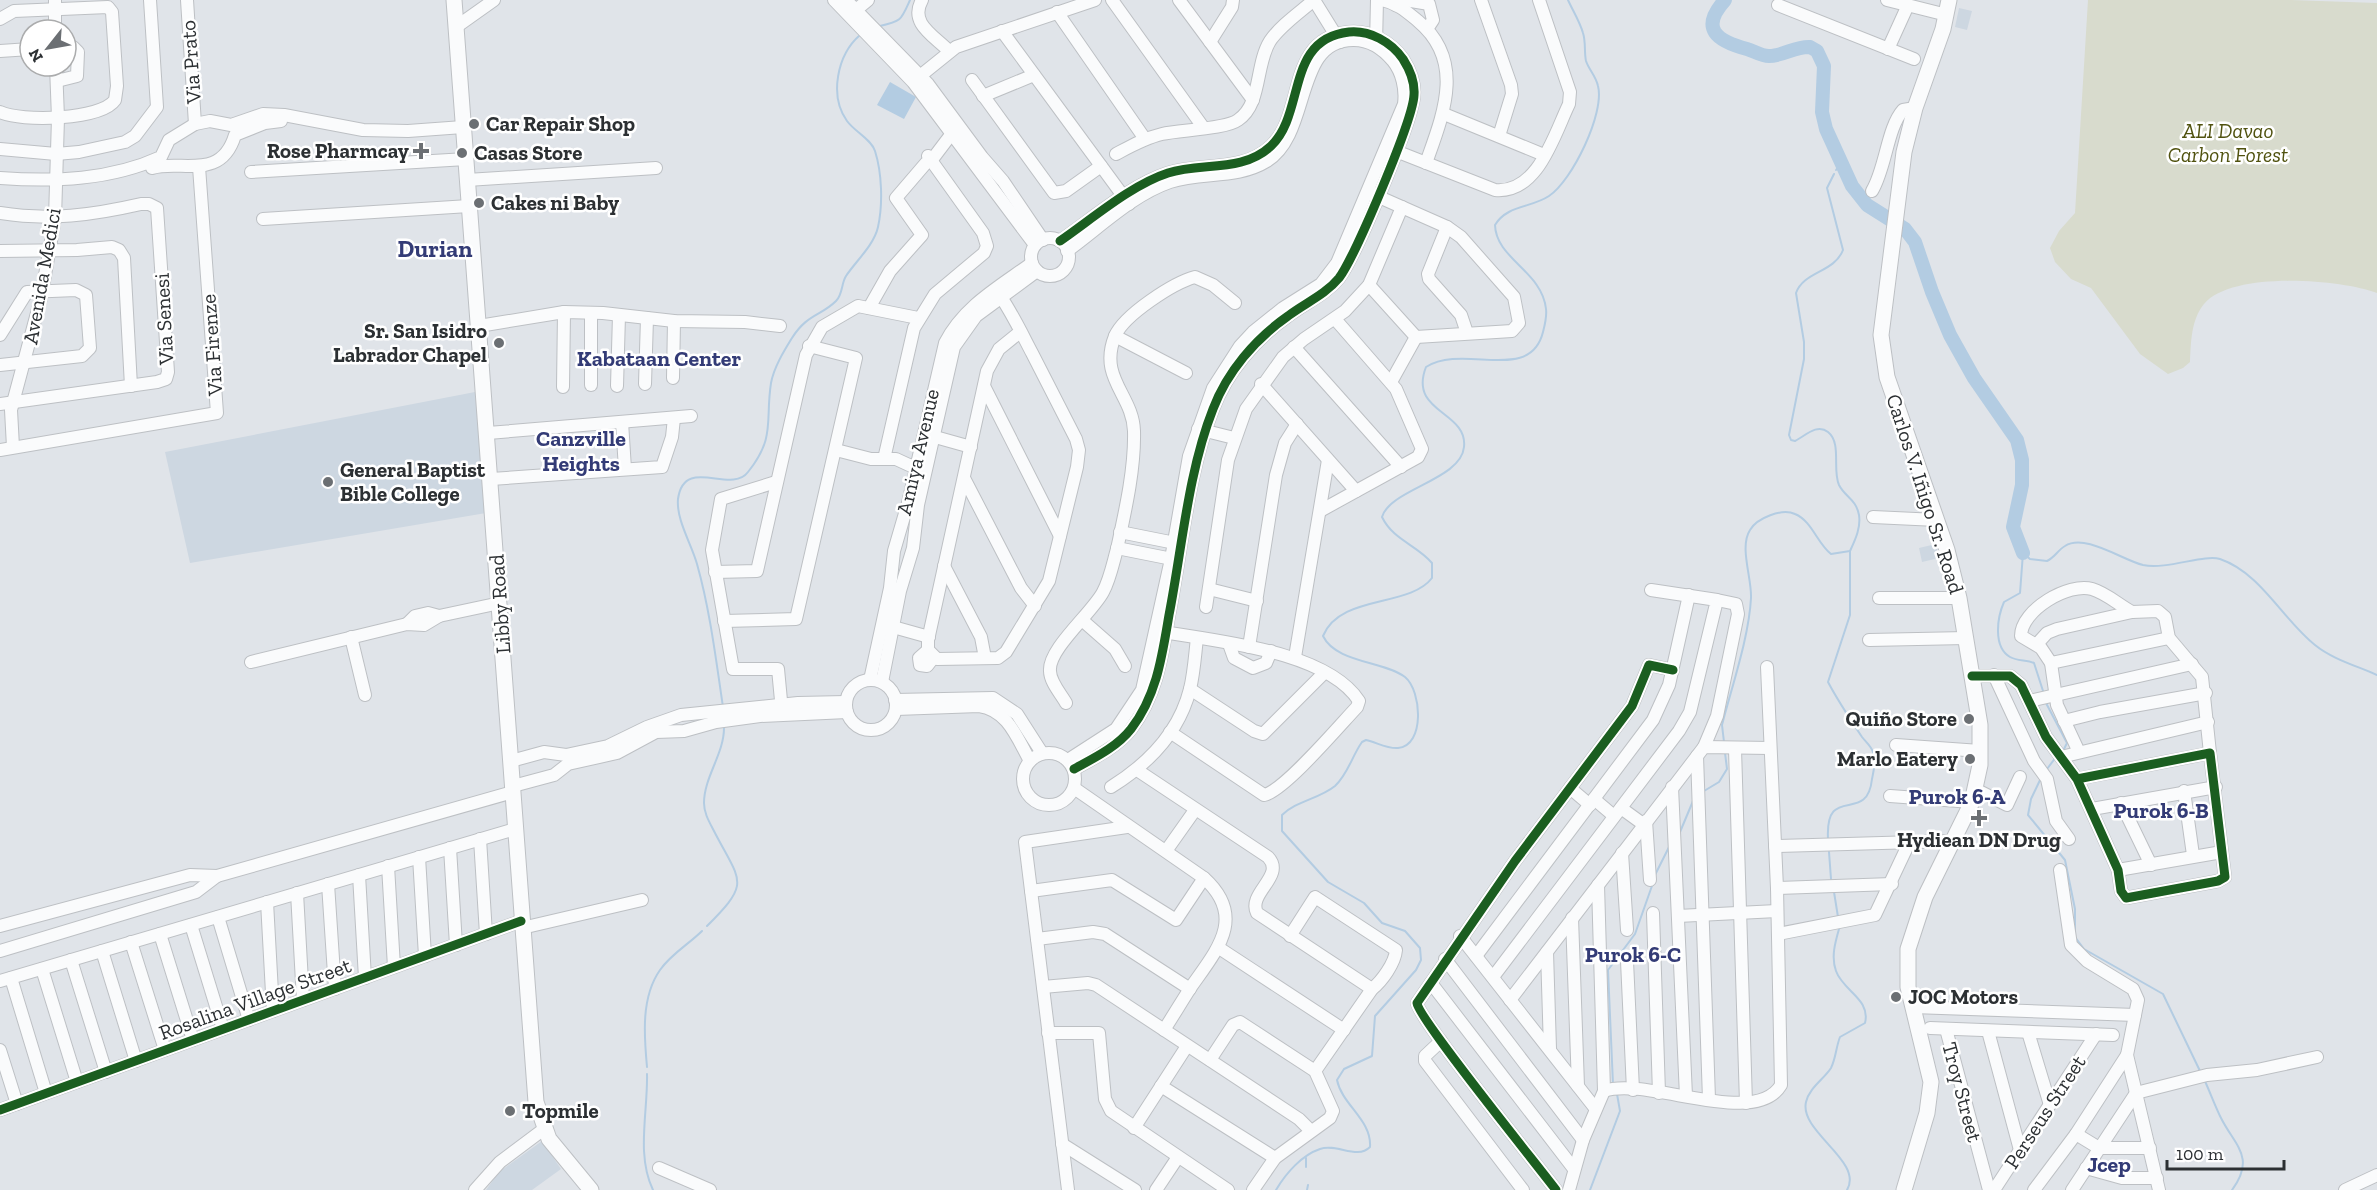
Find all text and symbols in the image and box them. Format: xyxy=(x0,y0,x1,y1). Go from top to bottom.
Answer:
north arrow xyxy=(18,18,78,78)
street label: Via Prato xyxy=(175,19,206,106)
text: N xyxy=(24,45,47,66)
place label: Car Repair Shop xyxy=(486,111,635,136)
marker: Car Repair Shop xyxy=(467,117,481,131)
park label: ALI Davao Carbon Forest xyxy=(2168,118,2288,167)
place label: Rose Pharmcay xyxy=(267,138,409,163)
place label: Casas Store xyxy=(474,140,582,165)
marker: Rose Pharmcay xyxy=(414,144,428,158)
marker: Casas Store xyxy=(455,146,469,160)
place label: Cakes ni Baby xyxy=(491,190,619,215)
marker: Cakes ni Baby xyxy=(472,196,486,210)
street label: Avenida Medici xyxy=(17,206,66,346)
district label: Durian xyxy=(398,234,472,263)
street label: Via Senesi xyxy=(149,272,178,367)
street label: Via Firenze xyxy=(195,293,228,398)
place label: Sr. San Isidro Labrador Chapel xyxy=(333,318,487,367)
marker: Sr. San Isidro Labrador Chapel xyxy=(492,336,506,350)
district label: Kabataan Center xyxy=(577,345,741,372)
street label: Amiya Avenue xyxy=(891,386,944,517)
street label: Carlos V. Iñigo Sr. Road xyxy=(1881,391,1970,597)
district label: Canzville Heights xyxy=(536,425,626,477)
place label: General Baptist Bible College xyxy=(340,457,486,506)
marker: General Baptist Bible College xyxy=(321,475,335,489)
street label: Libby Road xyxy=(484,553,515,655)
place label: Quiño Store xyxy=(1846,706,1957,731)
marker: Quiño Store xyxy=(1962,712,1976,726)
place label: Marlo Eatery xyxy=(1837,746,1958,771)
marker: Marlo Eatery xyxy=(1963,752,1977,766)
district label: Purok 6-A xyxy=(1909,783,2006,810)
district label: Purok 6-B xyxy=(2113,797,2209,824)
marker: Hydiean DN Drug xyxy=(1972,811,1986,825)
place label: Hydiean DN Drug xyxy=(1897,827,2061,852)
district label: Purok 6-C xyxy=(1585,941,1681,968)
street label: Rosalina Village Street xyxy=(155,952,354,1045)
place label: JOC Motors xyxy=(1908,984,2019,1009)
marker: JOC Motors xyxy=(1889,990,1903,1004)
street label: Troy Street xyxy=(1937,1039,1988,1145)
street label: Perseus Street xyxy=(1999,1050,2091,1173)
place label: Topmile xyxy=(522,1098,599,1123)
marker: Topmile xyxy=(503,1104,517,1118)
scale bar xyxy=(2167,1133,2284,1171)
text: 100 m xyxy=(2176,1143,2224,1165)
district label: Jcep xyxy=(2087,1151,2131,1178)

